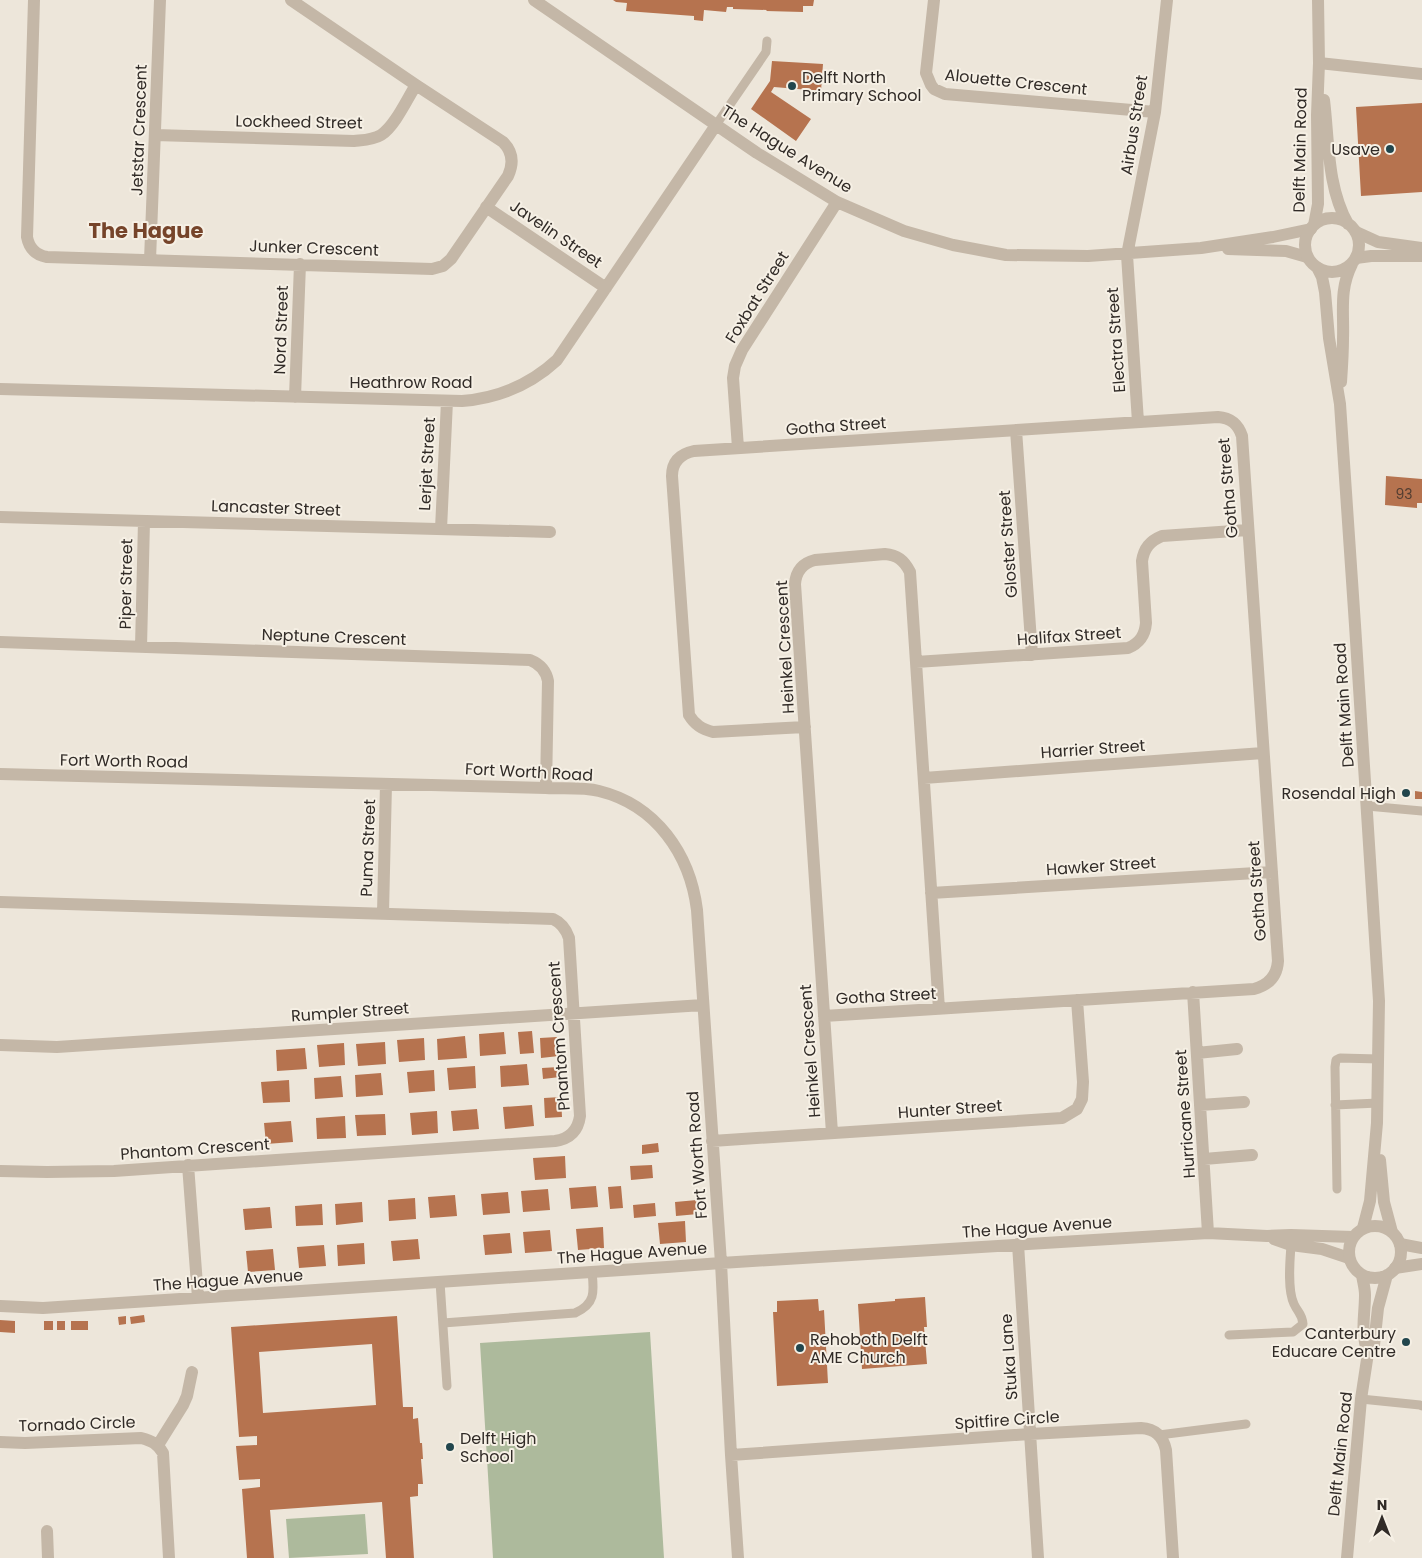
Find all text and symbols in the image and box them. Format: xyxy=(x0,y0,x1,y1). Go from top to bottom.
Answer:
street label: Alouette Crescent xyxy=(944,63,1089,101)
street label: Jetstar Crescent xyxy=(125,64,153,196)
place label: Delft North Primary School xyxy=(802,66,921,107)
street label: Airbus Street xyxy=(1115,73,1153,177)
marker: Delft North Primary School xyxy=(786,80,798,92)
street label: Delft Main Road xyxy=(1287,87,1313,213)
street label: The Hague Avenue xyxy=(717,99,857,199)
street label: Lockheed Street xyxy=(235,109,363,135)
place label: Usave xyxy=(1331,138,1380,161)
marker: Usave xyxy=(1384,143,1396,155)
street label: Javelin Street xyxy=(505,194,607,274)
district label: The Hague xyxy=(89,216,204,245)
street label: Junker Crescent xyxy=(249,234,379,262)
street label: Foxbat Street xyxy=(720,246,795,347)
street label: Nord Street xyxy=(268,285,294,375)
street label: Electra Street xyxy=(1101,286,1131,393)
street label: Heathrow Road xyxy=(349,371,473,394)
street label: Gotha Street xyxy=(785,411,887,441)
street label: Lerjet Street xyxy=(413,416,441,511)
street label: Gotha Street xyxy=(1212,437,1244,539)
house number: 93 xyxy=(1395,484,1413,504)
street label: Gloster Street xyxy=(993,489,1023,599)
street label: Lancaster Street xyxy=(211,494,341,522)
street label: Piper Street xyxy=(114,538,138,630)
street label: Heinkel Crescent xyxy=(770,579,800,714)
street label: Halifax Street xyxy=(1016,621,1122,651)
street label: Neptune Crescent xyxy=(261,623,407,651)
street label: Delft Main Road xyxy=(1328,642,1360,768)
street label: Harrier Street xyxy=(1040,734,1146,764)
street label: Fort Worth Road xyxy=(60,748,188,774)
street label: Fort Worth Road xyxy=(464,757,594,787)
place label: Rosendal High xyxy=(1282,782,1396,805)
marker: Rosendal High xyxy=(1400,787,1412,799)
street label: Puma Street xyxy=(355,798,381,897)
street label: Gotha Street xyxy=(1242,840,1272,942)
street label: Hawker Street xyxy=(1045,851,1157,881)
street label: Phantom Crescent xyxy=(542,960,576,1111)
street label: Gotha Street xyxy=(835,982,937,1010)
street label: Heinkel Crescent xyxy=(794,983,826,1119)
street label: Rumpler Street xyxy=(290,996,410,1028)
street label: Hurricane Street xyxy=(1169,1049,1201,1179)
street label: Fort Worth Road xyxy=(681,1090,713,1220)
street label: Hunter Street xyxy=(897,1094,1003,1124)
street label: Phantom Crescent xyxy=(120,1132,271,1166)
street label: The Hague Avenue xyxy=(961,1210,1113,1244)
street label: The Hague Avenue xyxy=(556,1236,708,1270)
street label: The Hague Avenue xyxy=(152,1263,304,1297)
street label: Stuka Lane xyxy=(994,1313,1023,1401)
place label: Canterbury Educare Centre xyxy=(1272,1322,1396,1363)
place label: Rehoboth Delft AME Church xyxy=(810,1328,928,1369)
marker: Canterbury Educare Centre xyxy=(1400,1336,1412,1348)
marker: Rehoboth Delft AME Church xyxy=(794,1342,806,1354)
street label: Delft Main Road xyxy=(1322,1391,1358,1517)
street label: Spitfire Circle xyxy=(954,1405,1060,1435)
street label: Tornado Circle xyxy=(18,1410,136,1438)
place label: Delft High School xyxy=(460,1427,537,1468)
marker: Delft High School xyxy=(444,1441,456,1453)
north arrow xyxy=(1357,1493,1407,1543)
text: N xyxy=(1377,1495,1387,1515)

